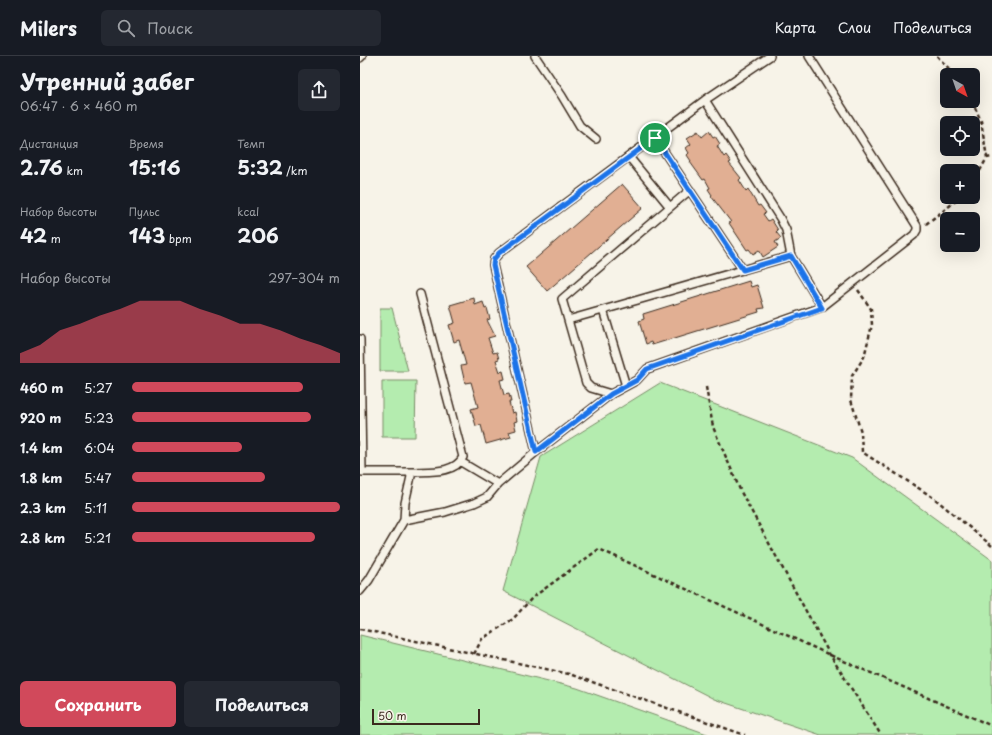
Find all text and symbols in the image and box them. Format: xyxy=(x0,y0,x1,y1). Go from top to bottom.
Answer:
search box xyxy=(101,10,381,46)
text: Milers xyxy=(20,14,77,42)
text: Поиск xyxy=(147,16,193,39)
icon: search xyxy=(115,17,137,39)
text: Карта xyxy=(775,17,816,38)
text: Слои xyxy=(838,17,871,38)
text: Поделиться xyxy=(893,17,972,38)
text: Утренний забег xyxy=(20,64,194,97)
north arrow xyxy=(940,68,980,108)
map controls xyxy=(940,68,980,252)
button: share xyxy=(298,69,340,111)
text: 06:47 · 6 × 460 m xyxy=(20,96,138,115)
button: locate xyxy=(940,116,980,156)
pin xyxy=(638,121,672,155)
icon: arrive xyxy=(644,127,666,149)
text: Дистанция xyxy=(20,135,78,152)
text: Время xyxy=(129,135,164,152)
text: Темп xyxy=(237,135,265,152)
text: 2.76 xyxy=(20,152,63,182)
text: 15:16 xyxy=(129,152,181,182)
text: 5:32 xyxy=(237,152,283,182)
text: km xyxy=(63,162,83,179)
text: /km xyxy=(283,162,307,179)
button: + xyxy=(940,164,980,204)
text: Набор высоты xyxy=(20,203,97,220)
text: Пульс xyxy=(129,203,160,220)
text: kcal xyxy=(237,203,259,220)
button: − xyxy=(940,212,980,252)
text: 42 xyxy=(20,220,47,250)
text: 143 xyxy=(129,220,165,250)
text: 206 xyxy=(237,220,279,250)
text: m xyxy=(47,230,61,247)
text: bpm xyxy=(165,230,192,247)
text: Набор высоты xyxy=(20,268,111,287)
text: 297–304 m xyxy=(268,268,340,287)
text: 460 m xyxy=(20,378,63,397)
text: 5:27 xyxy=(84,378,112,397)
text: 920 m xyxy=(20,408,61,427)
text: 5:23 xyxy=(84,408,114,427)
text: 1.4 km xyxy=(20,438,63,457)
text: 6:04 xyxy=(84,438,115,457)
text: 1.8 km xyxy=(20,468,62,487)
text: 5:47 xyxy=(84,468,111,487)
text: 2.3 km xyxy=(20,498,66,517)
text: 5:11 xyxy=(84,498,107,517)
text: 2.8 km xyxy=(20,528,65,547)
text: 5:21 xyxy=(84,528,111,547)
button: Сохранить xyxy=(20,681,176,727)
button: Поделиться xyxy=(184,681,340,727)
scale bar xyxy=(372,707,480,726)
text: 50 m xyxy=(378,707,407,724)

